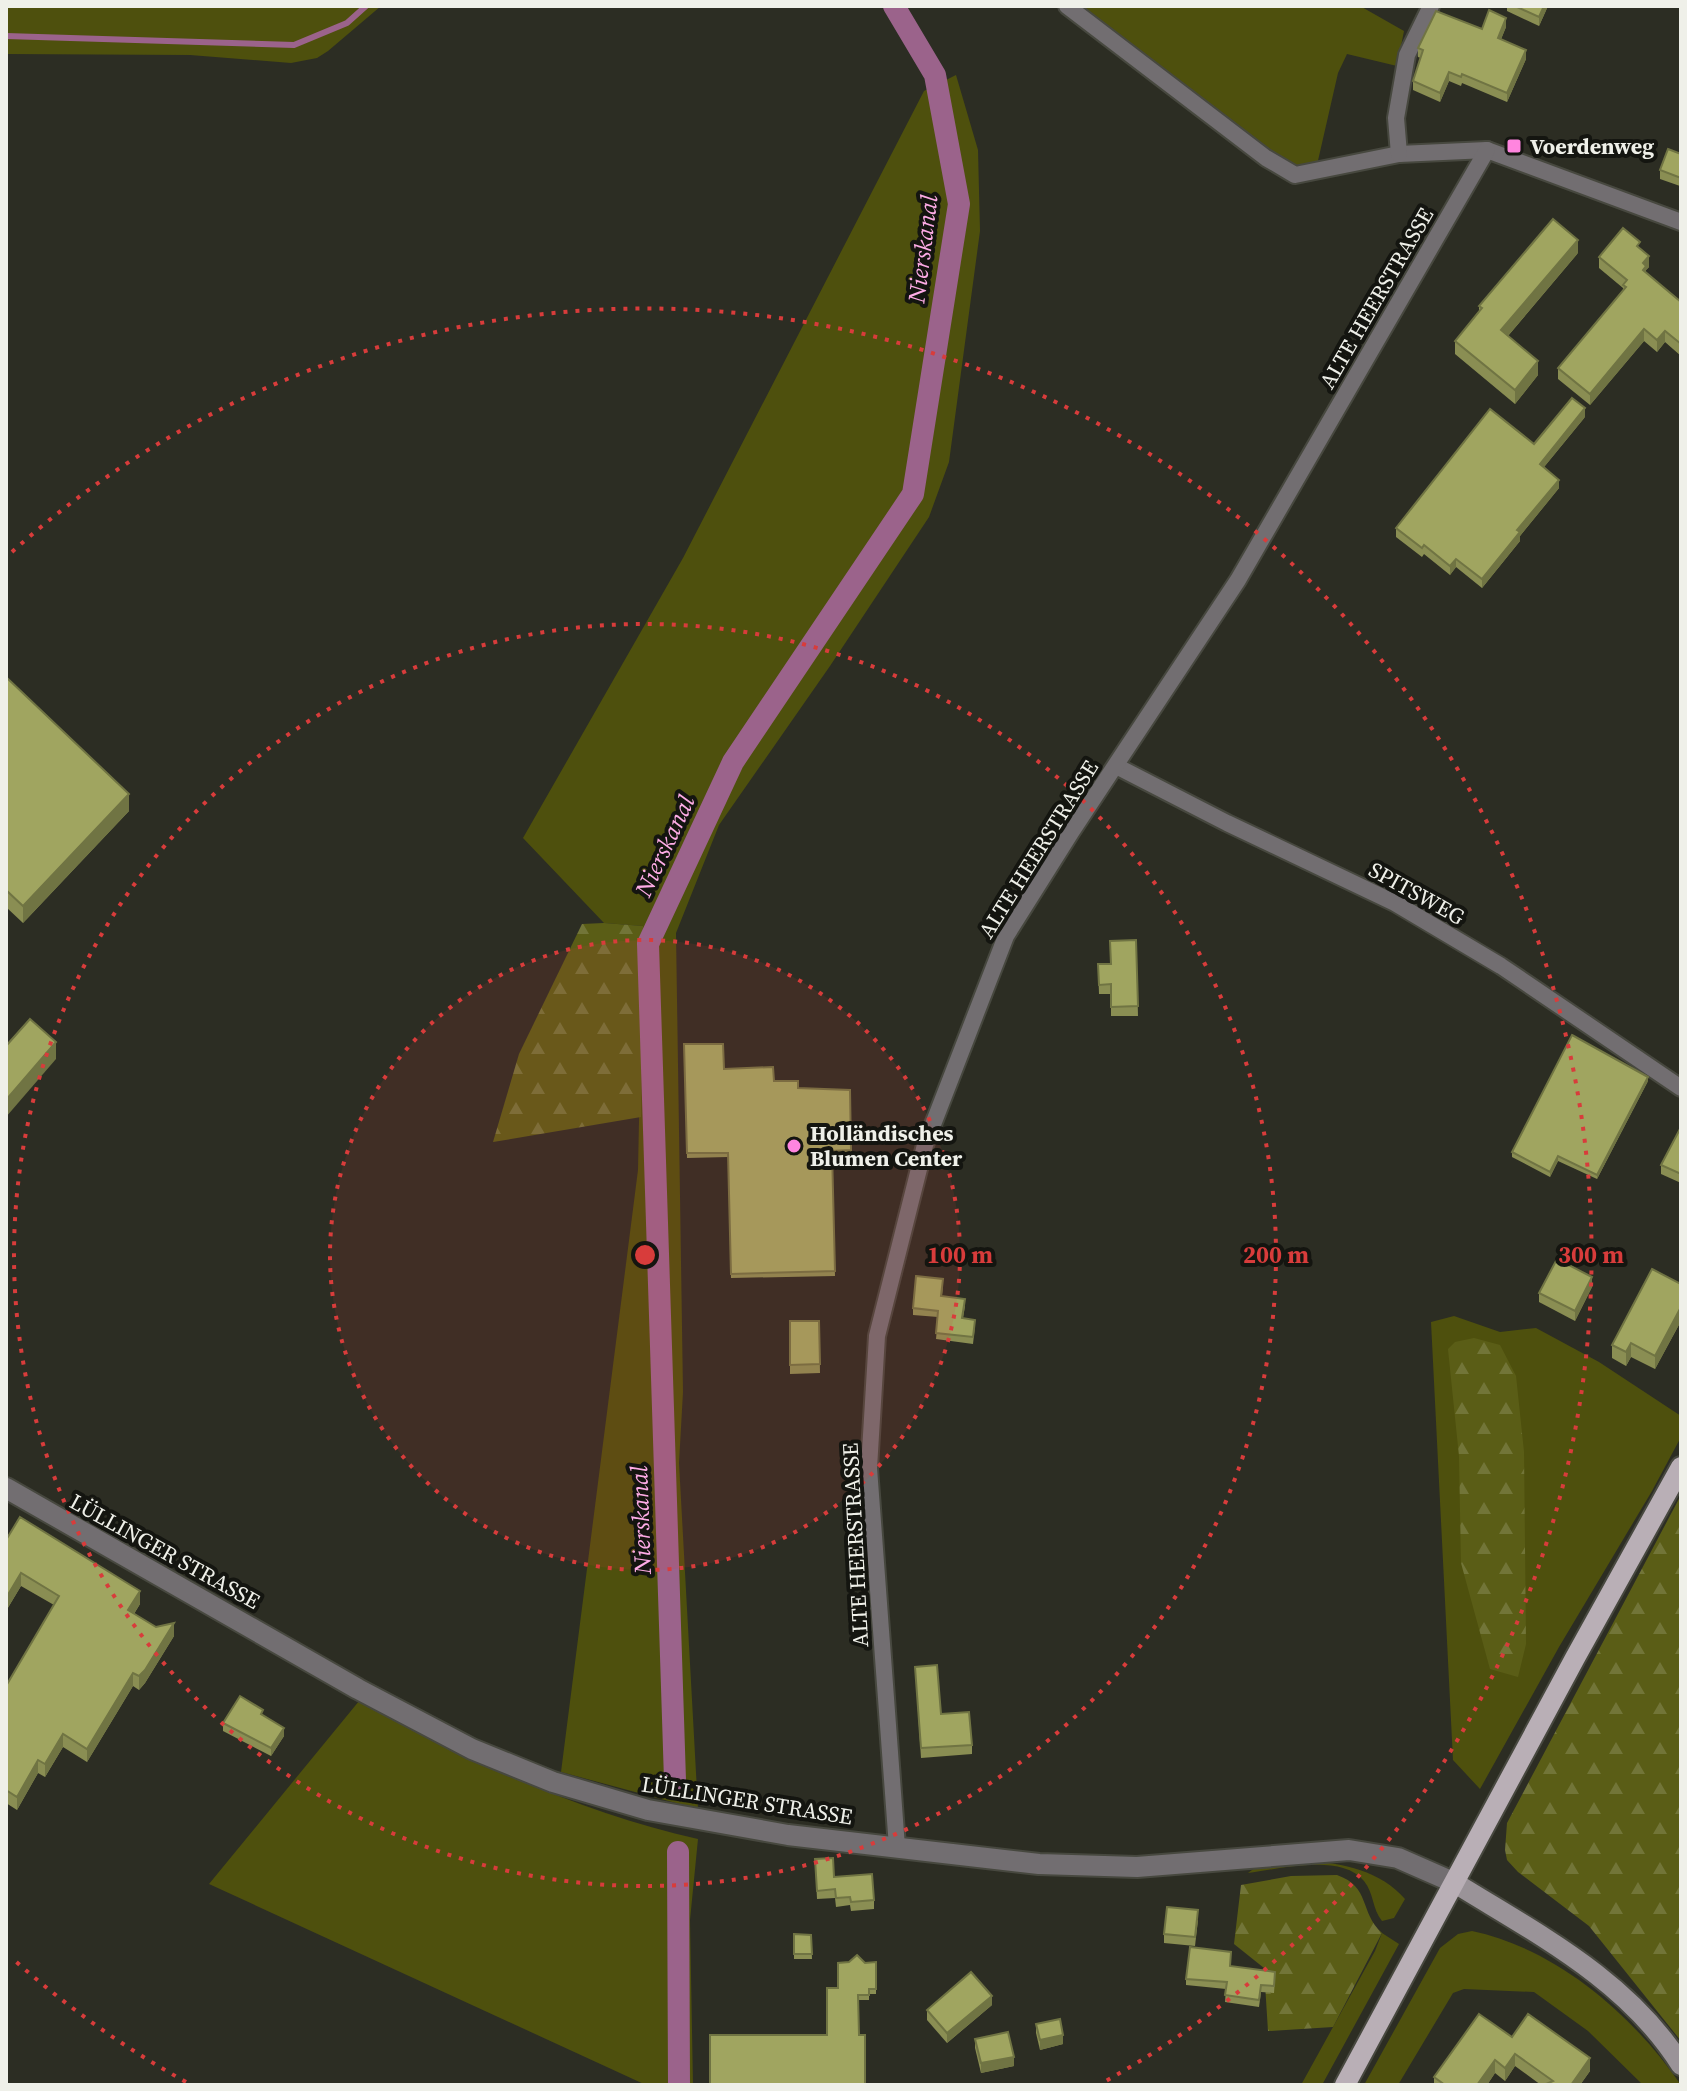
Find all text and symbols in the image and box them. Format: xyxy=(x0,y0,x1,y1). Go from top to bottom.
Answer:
place label: Voerdenweg xyxy=(1530,131,1654,161)
marker: Voerdenweg xyxy=(1505,137,1523,155)
water label: Nierskanal xyxy=(899,193,946,306)
street label: ALTE HEERSTRASSE xyxy=(1312,202,1440,394)
street label: ALTE HEERSTRASSE xyxy=(971,754,1105,944)
water label: Nierskanal xyxy=(626,789,703,903)
street label: SPITSWEG xyxy=(1364,854,1470,932)
place label: Holländisches Blumen Center xyxy=(810,1118,963,1173)
marker: Holländisches Blumen Center xyxy=(785,1137,803,1155)
text: 100 m xyxy=(927,1238,993,1271)
text: 200 m xyxy=(1243,1238,1309,1271)
text: 300 m xyxy=(1558,1238,1624,1271)
centre of rings xyxy=(631,1241,659,1269)
street label: ALTE HEERSTRASSE xyxy=(835,1442,875,1648)
water label: Nierskanal xyxy=(622,1465,659,1576)
street label: LÜLLINGER STRASSE xyxy=(64,1486,266,1616)
street label: LÜLLINGER STRASSE xyxy=(639,1769,855,1831)

